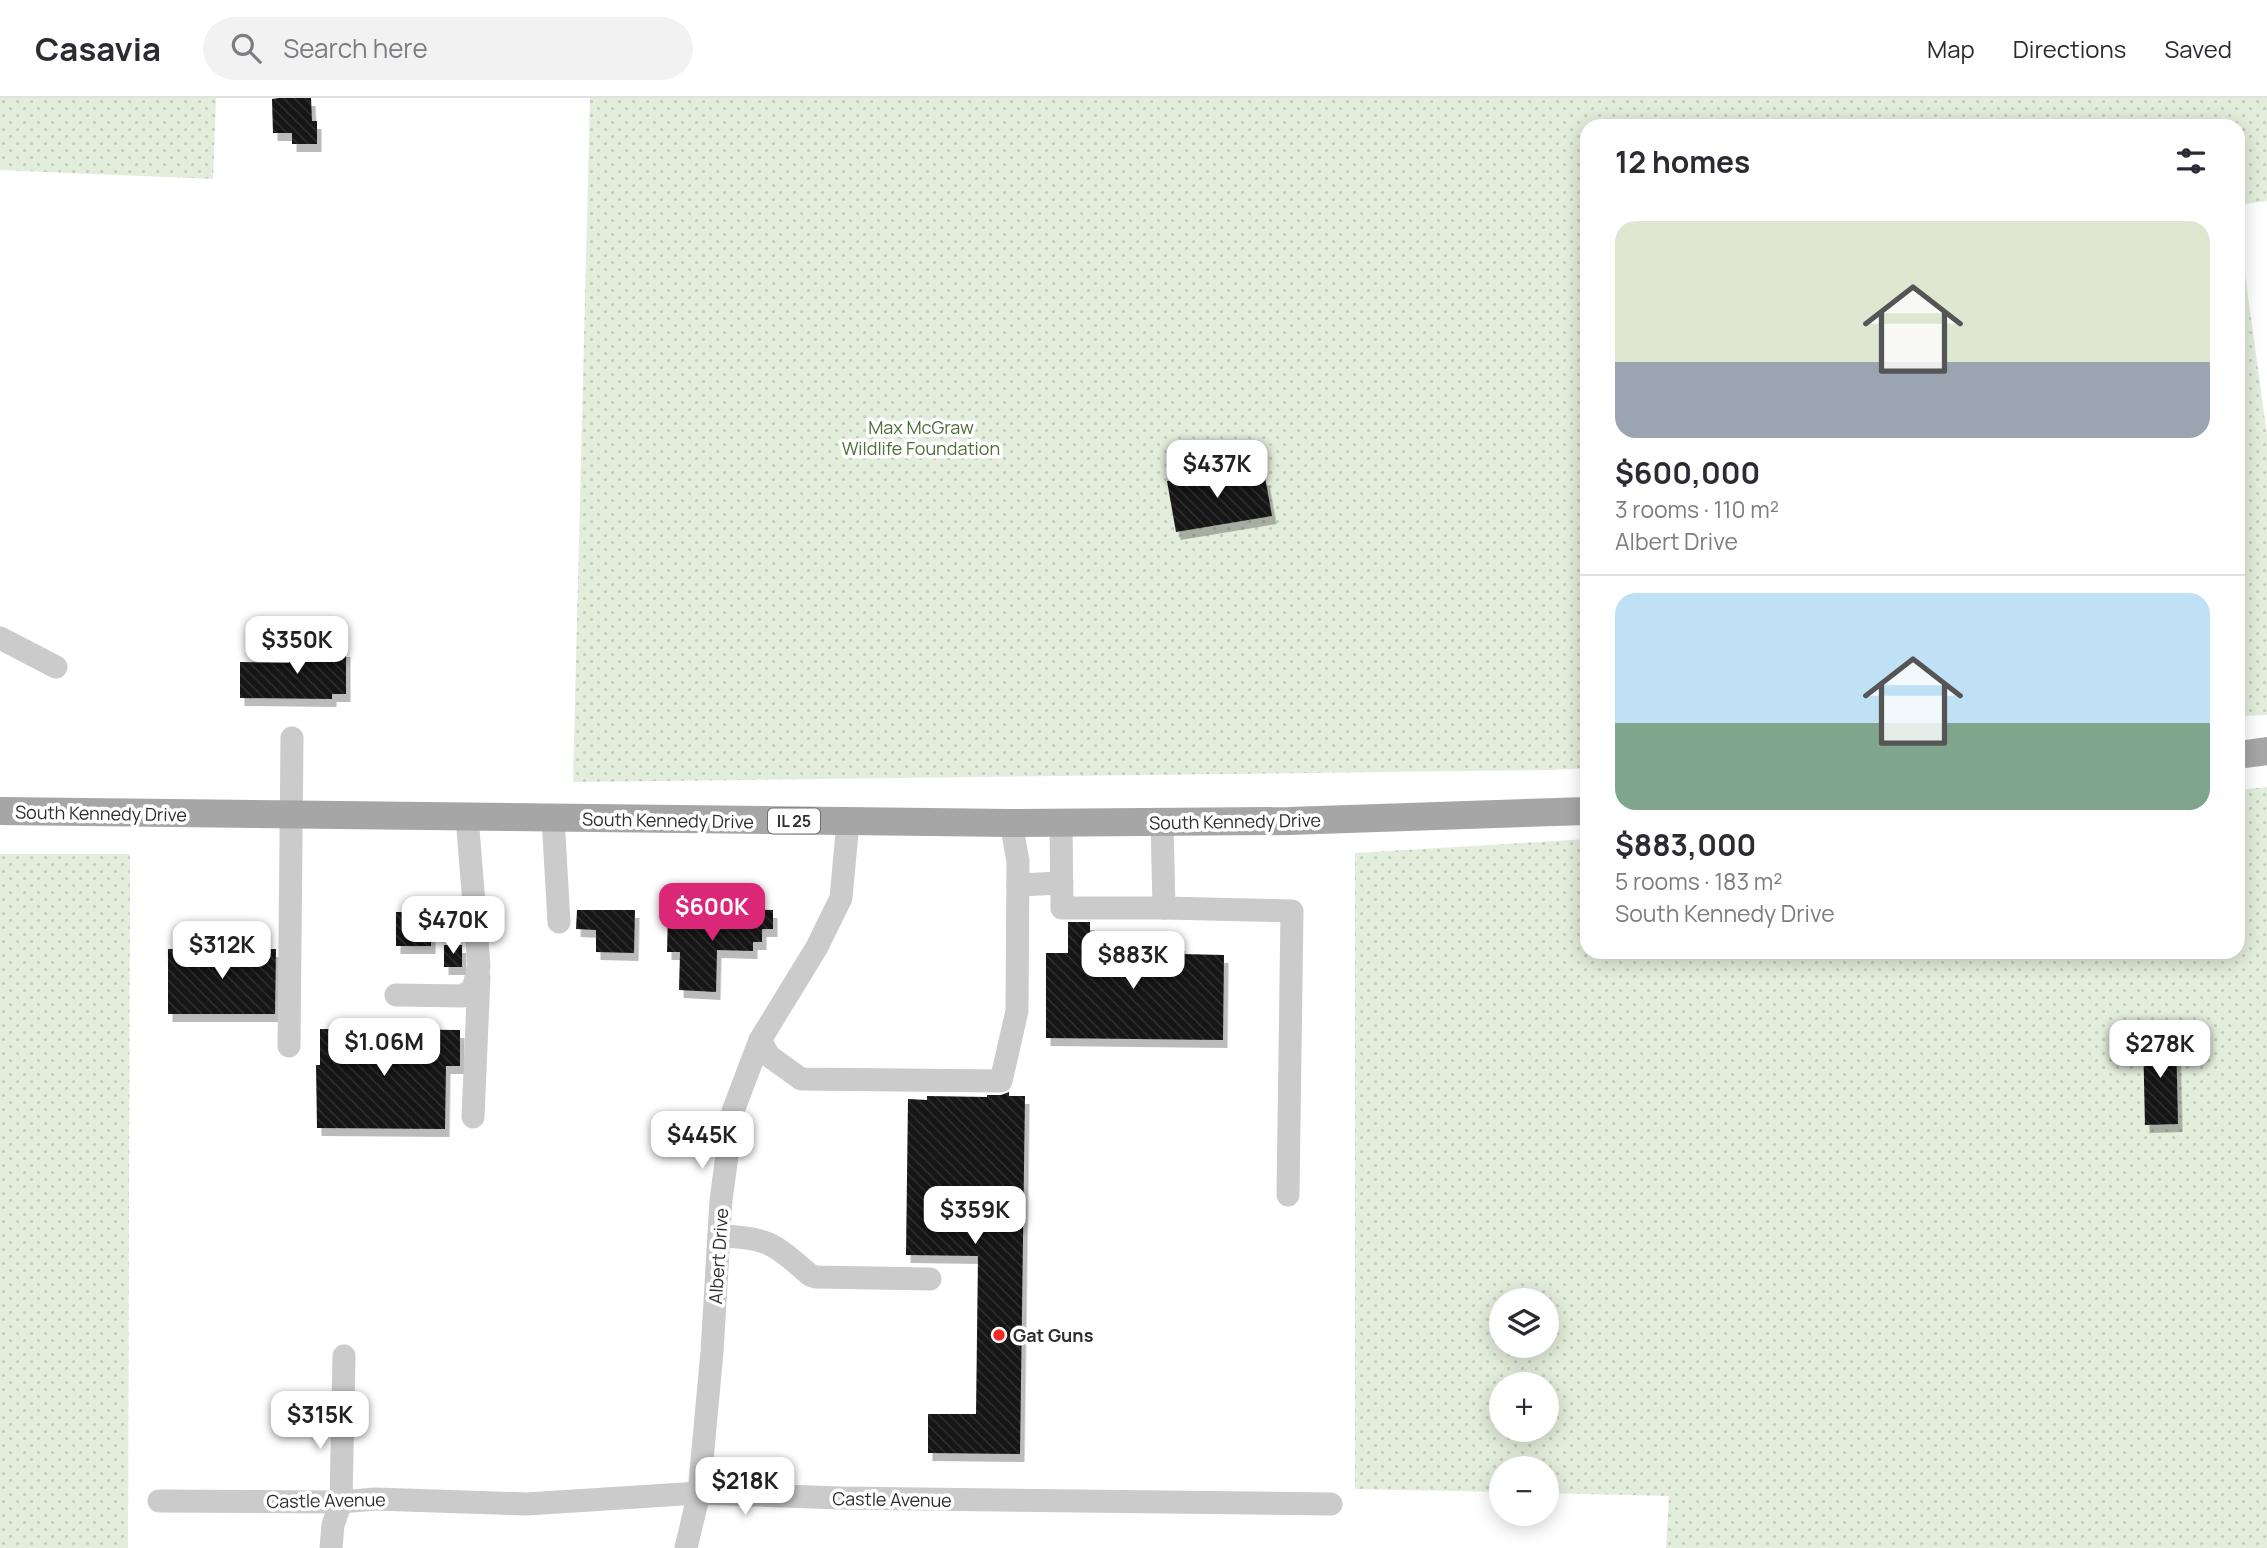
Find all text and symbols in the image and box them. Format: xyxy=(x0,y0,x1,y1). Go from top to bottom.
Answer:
search box xyxy=(203,17,693,80)
text: Casavia xyxy=(35,26,161,71)
icon: search xyxy=(227,29,265,67)
text: Search here xyxy=(283,30,428,66)
text: Map xyxy=(1927,32,1975,65)
text: Directions xyxy=(2013,32,2126,65)
text: Saved xyxy=(2164,32,2232,65)
text: 12 homes xyxy=(1615,141,1750,182)
icon: filters xyxy=(2172,142,2210,180)
icon: home xyxy=(1850,266,1976,392)
park label: Max McGraw Wildlife Foundation xyxy=(842,415,1000,460)
pin: $437K xyxy=(1168,440,1266,500)
text: $437K xyxy=(1183,447,1251,479)
text: $600,000 xyxy=(1615,452,1760,493)
text: 3 rooms · 110 m² xyxy=(1615,493,1779,525)
text: Albert Drive xyxy=(1615,525,1738,557)
pin: $350K xyxy=(248,616,346,676)
text: $350K xyxy=(261,623,333,655)
icon: home xyxy=(1850,638,1976,764)
street label: South Kennedy Drive xyxy=(15,800,187,826)
street label: South Kennedy Drive xyxy=(582,807,754,833)
road number: IL 25 xyxy=(768,808,820,834)
street label: South Kennedy Drive xyxy=(1149,808,1321,834)
text: $883,000 xyxy=(1615,824,1756,865)
text: 5 rooms · 183 m² xyxy=(1615,865,1782,897)
pin: $600K xyxy=(663,884,761,943)
text: $600K xyxy=(675,890,749,922)
pin: $470K xyxy=(404,896,502,956)
text: South Kennedy Drive xyxy=(1615,897,1835,929)
text: $470K xyxy=(418,903,488,935)
pin: $312K xyxy=(173,922,271,981)
text: $312K xyxy=(189,928,255,960)
pin: $883K xyxy=(1084,932,1182,991)
text: $883K xyxy=(1098,938,1168,970)
pin: $1.06M xyxy=(327,1018,441,1078)
pin: $278K xyxy=(2111,1020,2209,1080)
text: $1.06M xyxy=(344,1025,424,1057)
text: $278K xyxy=(2125,1027,2195,1059)
pin: $445K xyxy=(653,1112,751,1171)
text: $445K xyxy=(667,1118,737,1150)
pin: $359K xyxy=(926,1186,1024,1246)
text: $359K xyxy=(940,1193,1010,1225)
street label: Albert Drive xyxy=(703,1207,733,1305)
map controls xyxy=(1489,1288,1559,1526)
button: layers xyxy=(1489,1288,1559,1358)
place label: Gat Guns xyxy=(1013,1323,1094,1347)
marker: Gat Guns xyxy=(991,1327,1007,1343)
button: + xyxy=(1489,1372,1559,1442)
pin: $315K xyxy=(271,1392,369,1451)
text: $315K xyxy=(287,1398,353,1430)
button: − xyxy=(1489,1456,1559,1526)
pin: $218K xyxy=(696,1458,794,1517)
text: $218K xyxy=(711,1464,779,1496)
street label: Castle Avenue xyxy=(832,1486,952,1512)
street label: Castle Avenue xyxy=(266,1487,386,1513)

